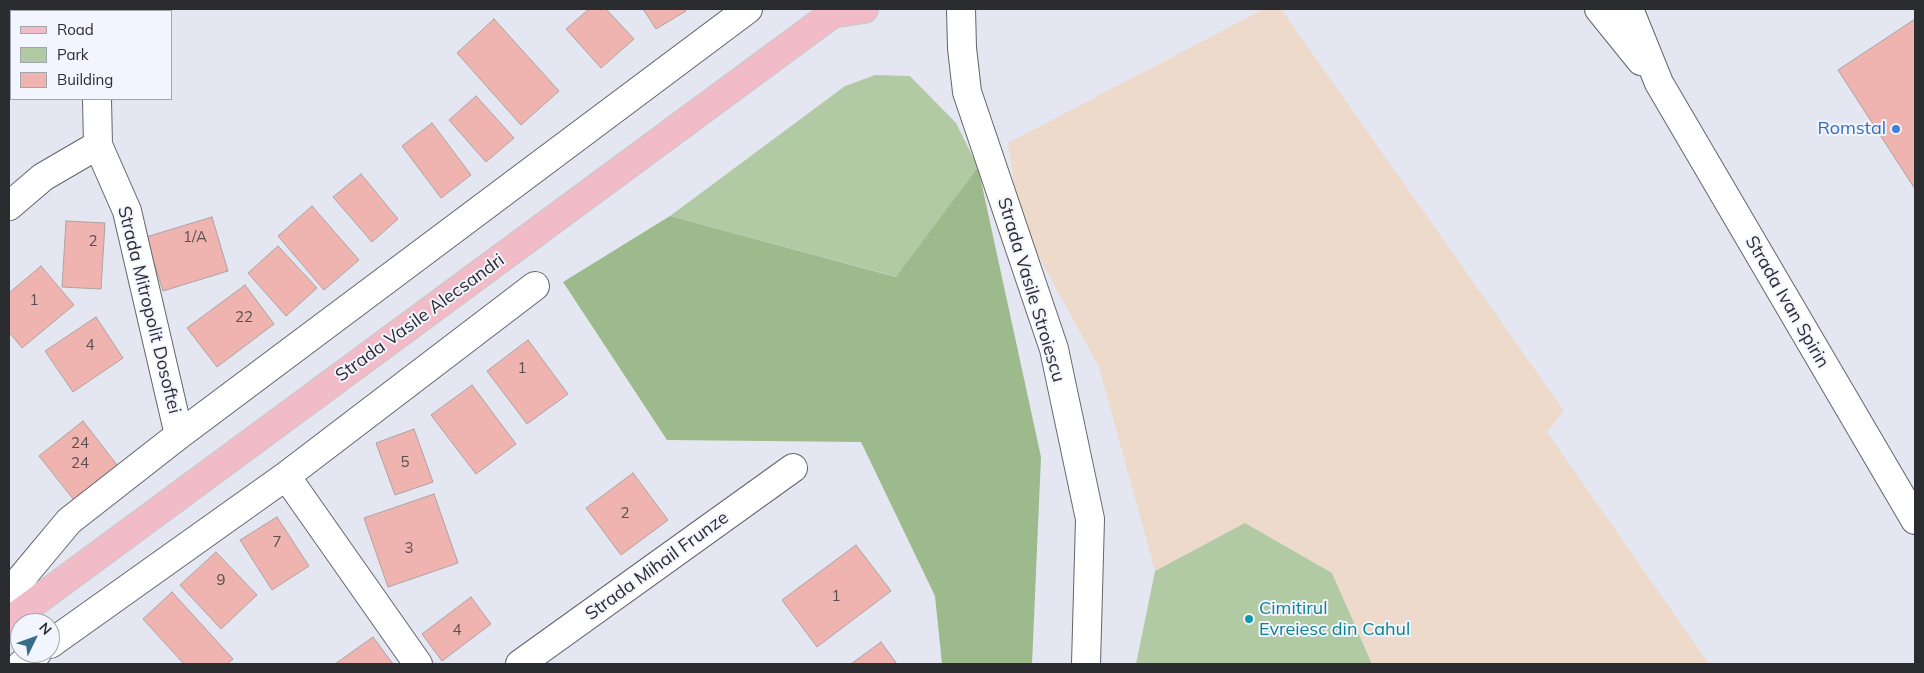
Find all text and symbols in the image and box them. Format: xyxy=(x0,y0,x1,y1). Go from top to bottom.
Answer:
legend xyxy=(10,10,172,100)
text: Road xyxy=(57,20,94,39)
text: Park xyxy=(57,45,89,64)
text: Building xyxy=(57,70,113,89)
place label: Romstal xyxy=(1817,118,1886,140)
marker: Romstal xyxy=(1890,123,1902,135)
street label: Strada Vasile Stroiescu xyxy=(993,195,1069,385)
street label: Strada Mitropolit Dosoftei xyxy=(113,204,185,416)
house number: 1/A xyxy=(183,228,207,246)
house number: 2 xyxy=(89,232,97,250)
street label: Strada Ivan Spirin xyxy=(1740,232,1834,372)
street label: Strada Vasile Alecsandri xyxy=(331,249,509,387)
house number: 1 xyxy=(30,291,38,309)
house number: 22 xyxy=(235,308,253,326)
house number: 4 xyxy=(86,336,94,354)
house number: 1 xyxy=(518,359,526,377)
house number: 24 xyxy=(71,434,89,452)
house number: 5 xyxy=(401,453,409,471)
house number: 24 xyxy=(71,454,89,472)
house number: 2 xyxy=(621,504,629,522)
street label: Strada Mihail Frunze xyxy=(581,507,733,625)
house number: 7 xyxy=(273,533,281,551)
house number: 3 xyxy=(405,539,413,557)
house number: 9 xyxy=(217,571,225,589)
house number: 1 xyxy=(832,587,840,605)
place label: Cimitirul Evreiesc din Cahul xyxy=(1259,598,1410,640)
north arrow xyxy=(10,613,60,663)
marker: Cimitirul Evreiesc din Cahul xyxy=(1243,613,1255,625)
text: N xyxy=(35,619,56,639)
house number: 4 xyxy=(453,621,461,639)

